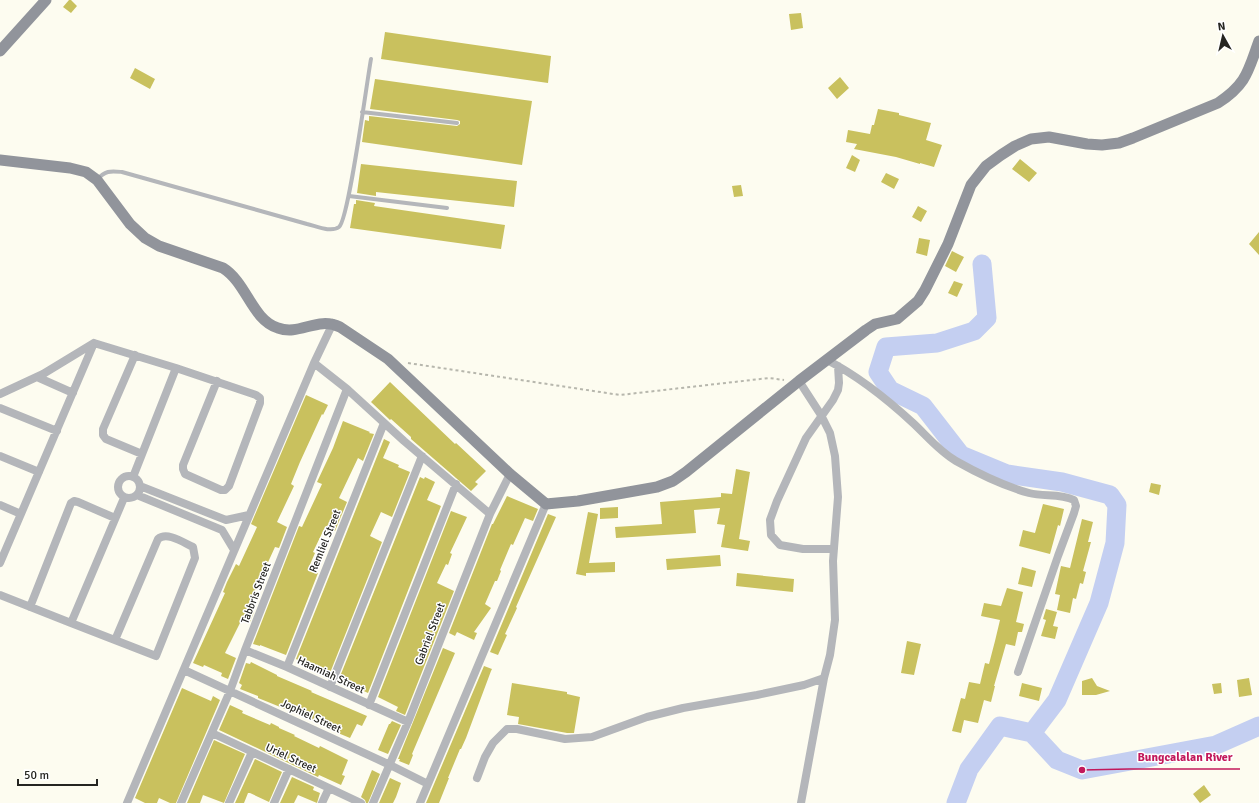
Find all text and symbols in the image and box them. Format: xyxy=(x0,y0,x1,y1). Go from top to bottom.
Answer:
north arrow xyxy=(1203,16,1243,56)
text: N xyxy=(1217,20,1226,34)
street label: Remliel Street xyxy=(306,508,344,574)
street label: Tabbris Street xyxy=(238,560,274,626)
street label: Gabriel Street xyxy=(412,601,448,667)
street label: Haamiah Street xyxy=(295,654,367,696)
street label: Jophiel Street xyxy=(279,696,343,736)
street label: Uriel Street xyxy=(264,741,319,775)
callout: Bungcalalan River xyxy=(1129,745,1240,769)
text: Bungcalalan River xyxy=(1137,750,1233,765)
scale bar xyxy=(18,761,97,787)
text: 50 m xyxy=(24,768,49,783)

